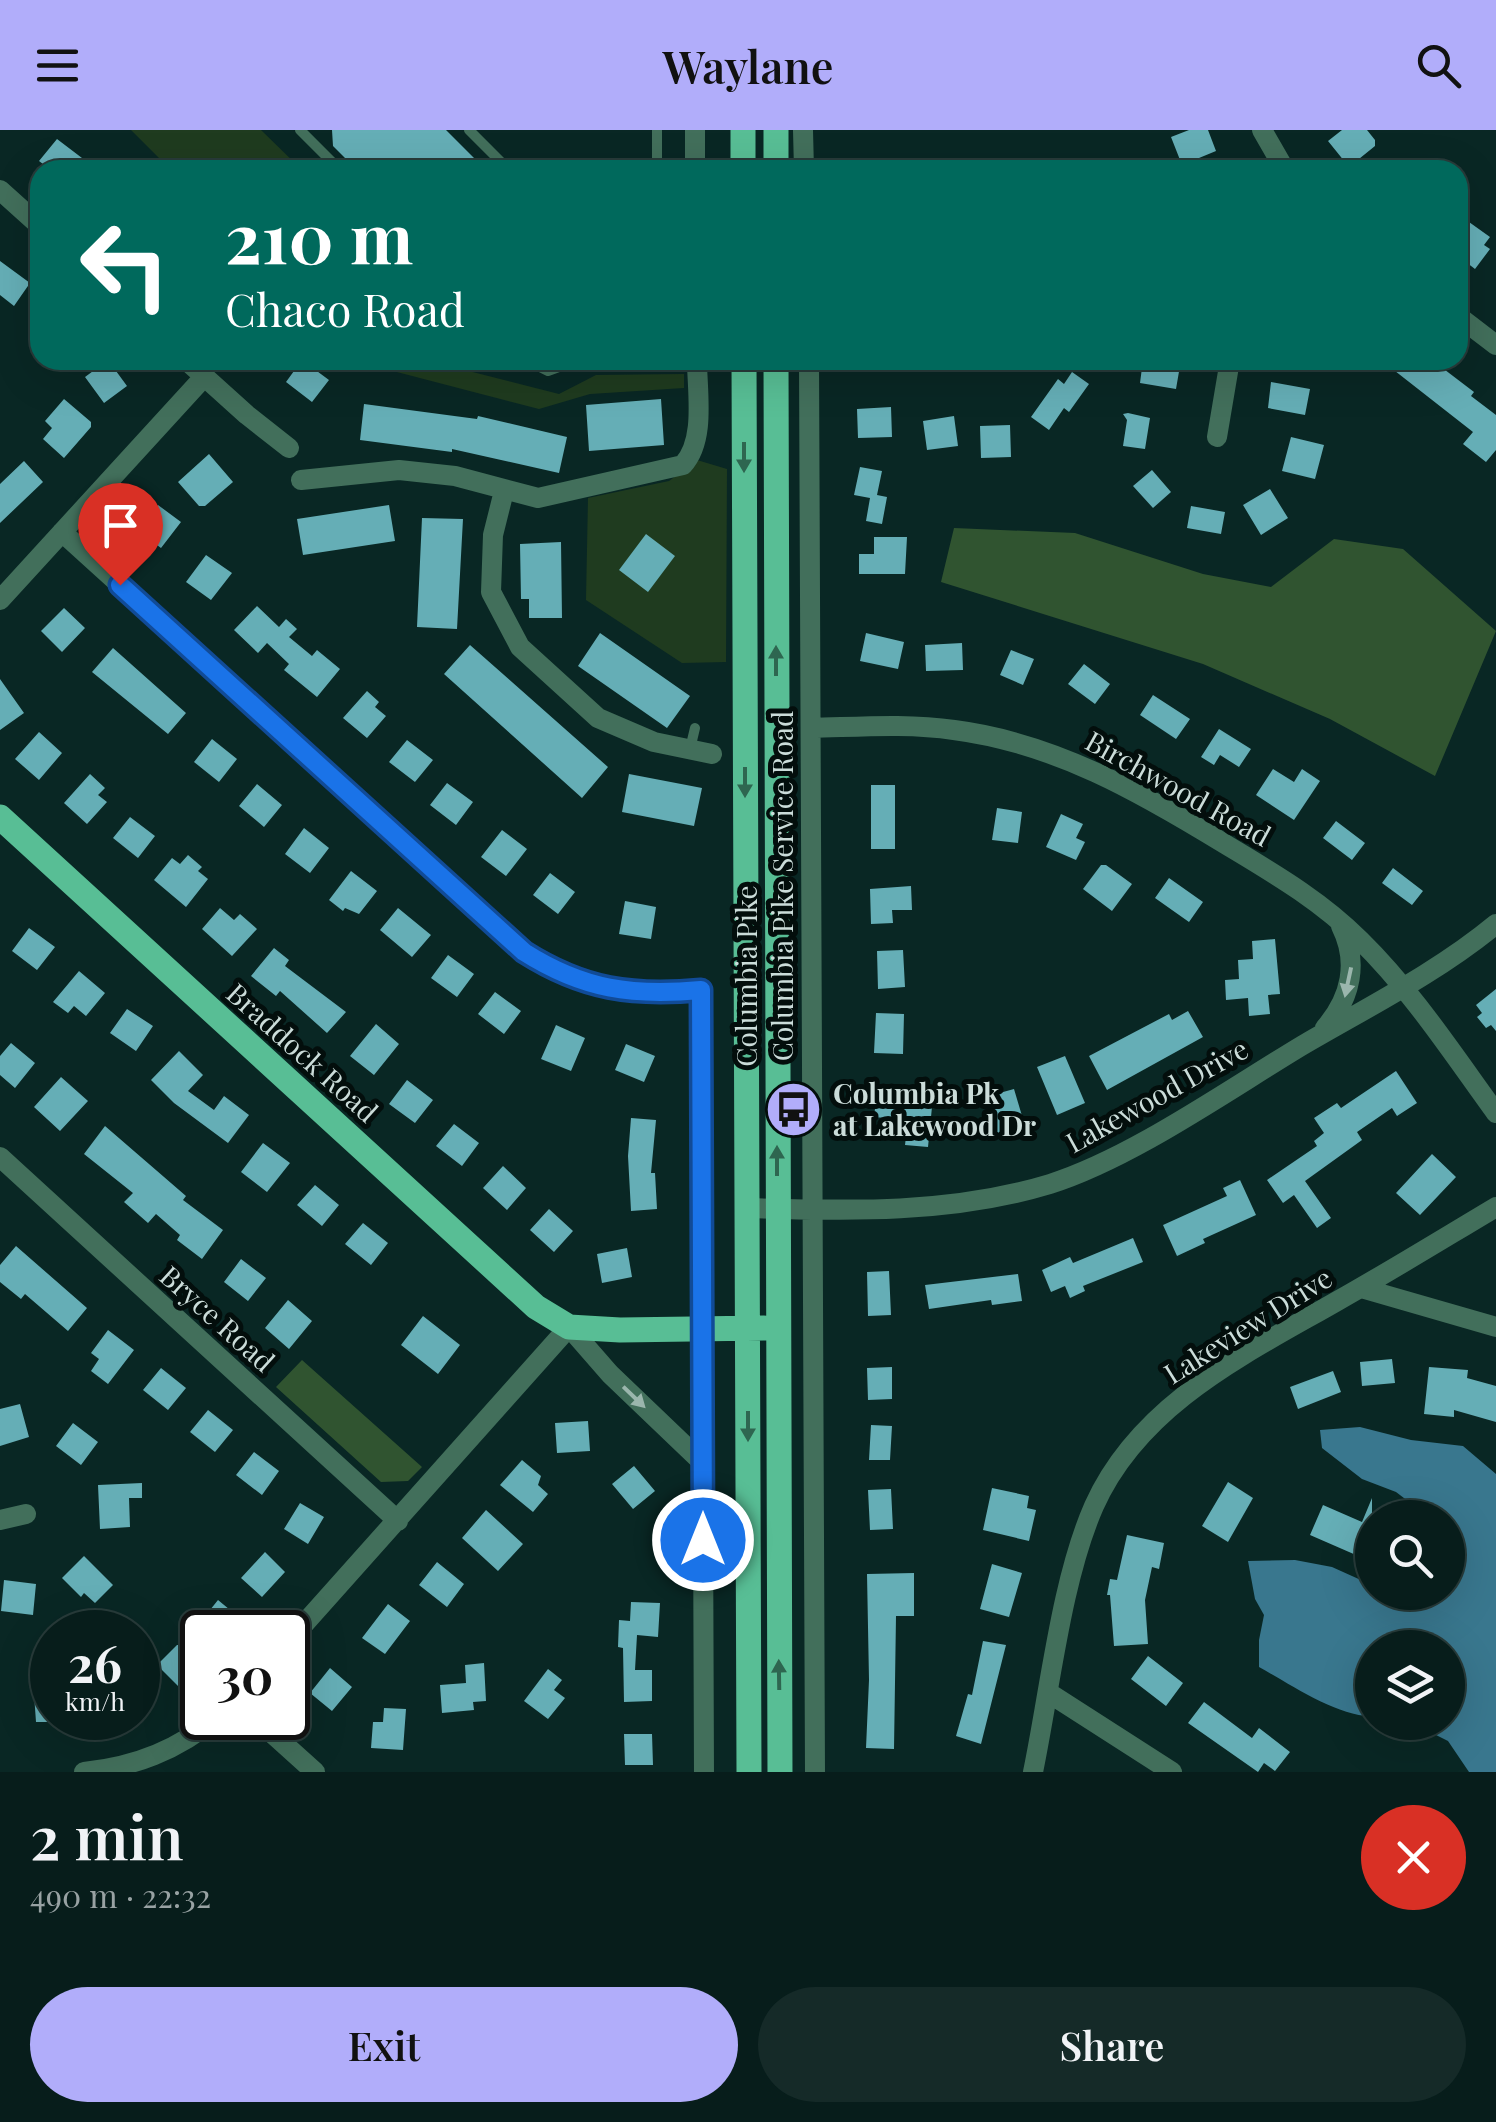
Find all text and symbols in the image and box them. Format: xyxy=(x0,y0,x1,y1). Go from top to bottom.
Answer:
text: Waylane xyxy=(662,35,834,95)
icon: menu xyxy=(30,38,85,93)
icon: search xyxy=(1411,38,1466,93)
text: 210 m xyxy=(225,188,413,282)
icon: left xyxy=(60,200,190,330)
text: Chaco Road xyxy=(225,278,465,338)
one-way arrow xyxy=(736,442,752,474)
pin xyxy=(78,483,163,586)
icon: arrive xyxy=(93,498,148,553)
one-way arrow xyxy=(768,644,784,676)
street label: Columbia Pike Service Road xyxy=(763,711,800,1061)
street label: Birchwood Road xyxy=(1080,722,1278,854)
one-way arrow xyxy=(737,767,753,799)
street label: Columbia Pike xyxy=(727,885,764,1067)
one-way arrow xyxy=(1339,967,1355,998)
street label: Braddock Road xyxy=(220,974,386,1130)
street label: Lakewood Drive xyxy=(1059,1029,1254,1160)
place label: Columbia Pk at Lakewood Dr xyxy=(833,1074,1036,1143)
bus stop icon: Columbia Pk at Lakewood Dr xyxy=(764,1080,824,1140)
one-way arrow xyxy=(769,1144,785,1176)
street label: Bryce Road xyxy=(153,1257,283,1379)
street label: Lakeview Drive xyxy=(1156,1258,1338,1391)
one-way arrow xyxy=(621,1385,645,1408)
one-way arrow xyxy=(740,1411,756,1443)
position arrow xyxy=(651,1488,755,1592)
map controls xyxy=(1355,1500,1465,1740)
button: search xyxy=(1355,1500,1465,1610)
speed limit sign: 30 xyxy=(180,1610,310,1740)
text: 26 xyxy=(68,1629,122,1696)
button: layers xyxy=(1355,1630,1465,1740)
one-way arrow xyxy=(771,1658,787,1690)
text: km/h xyxy=(65,1684,125,1717)
text: 2 min xyxy=(30,1795,183,1875)
button: close xyxy=(1361,1805,1466,1910)
text: 490 m · 22:32 xyxy=(30,1873,211,1916)
button: Exit xyxy=(30,1987,738,2102)
button: Share xyxy=(758,1987,1466,2102)

